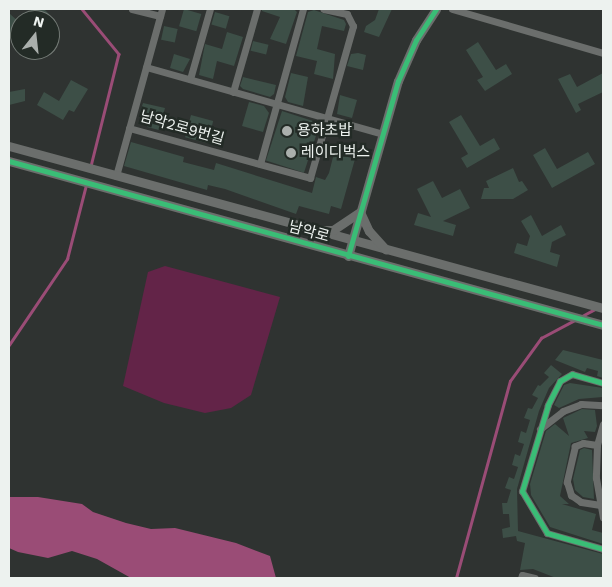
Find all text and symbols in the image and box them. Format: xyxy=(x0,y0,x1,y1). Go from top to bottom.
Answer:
north arrow xyxy=(10,10,60,60)
text: N xyxy=(32,12,46,31)
street label: 남악2로9번길 xyxy=(138,107,226,149)
place label: 용하초밥 xyxy=(297,122,352,140)
marker: 용하초밥 xyxy=(281,125,293,137)
place label: 레이디벅스 xyxy=(301,144,370,162)
marker: 레이디벅스 xyxy=(285,147,297,159)
street label: 남악로 xyxy=(287,218,331,246)

